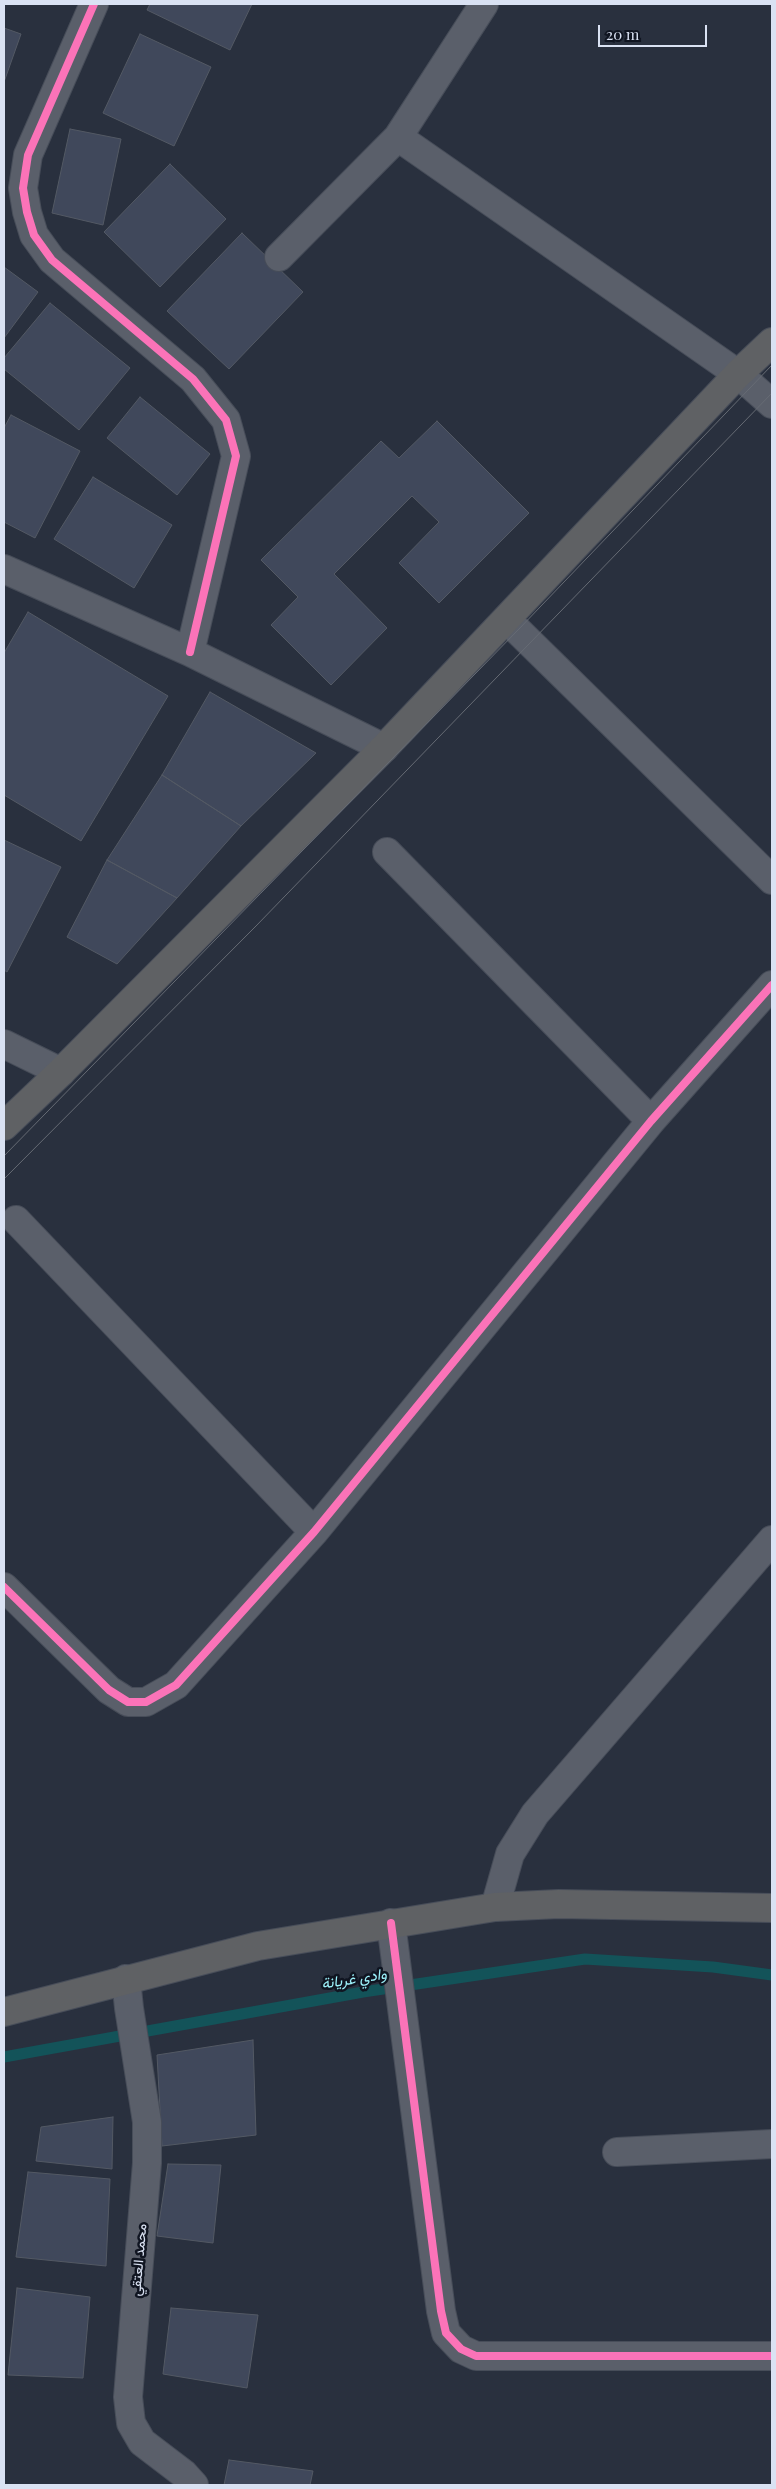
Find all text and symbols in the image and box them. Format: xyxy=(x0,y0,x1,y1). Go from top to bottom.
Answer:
scale bar xyxy=(601,15,710,47)
text: 20 m xyxy=(606,24,639,44)
water label: وادي غريانة xyxy=(320,1965,388,1993)
street label: محمد العتقي xyxy=(127,2223,151,2297)

